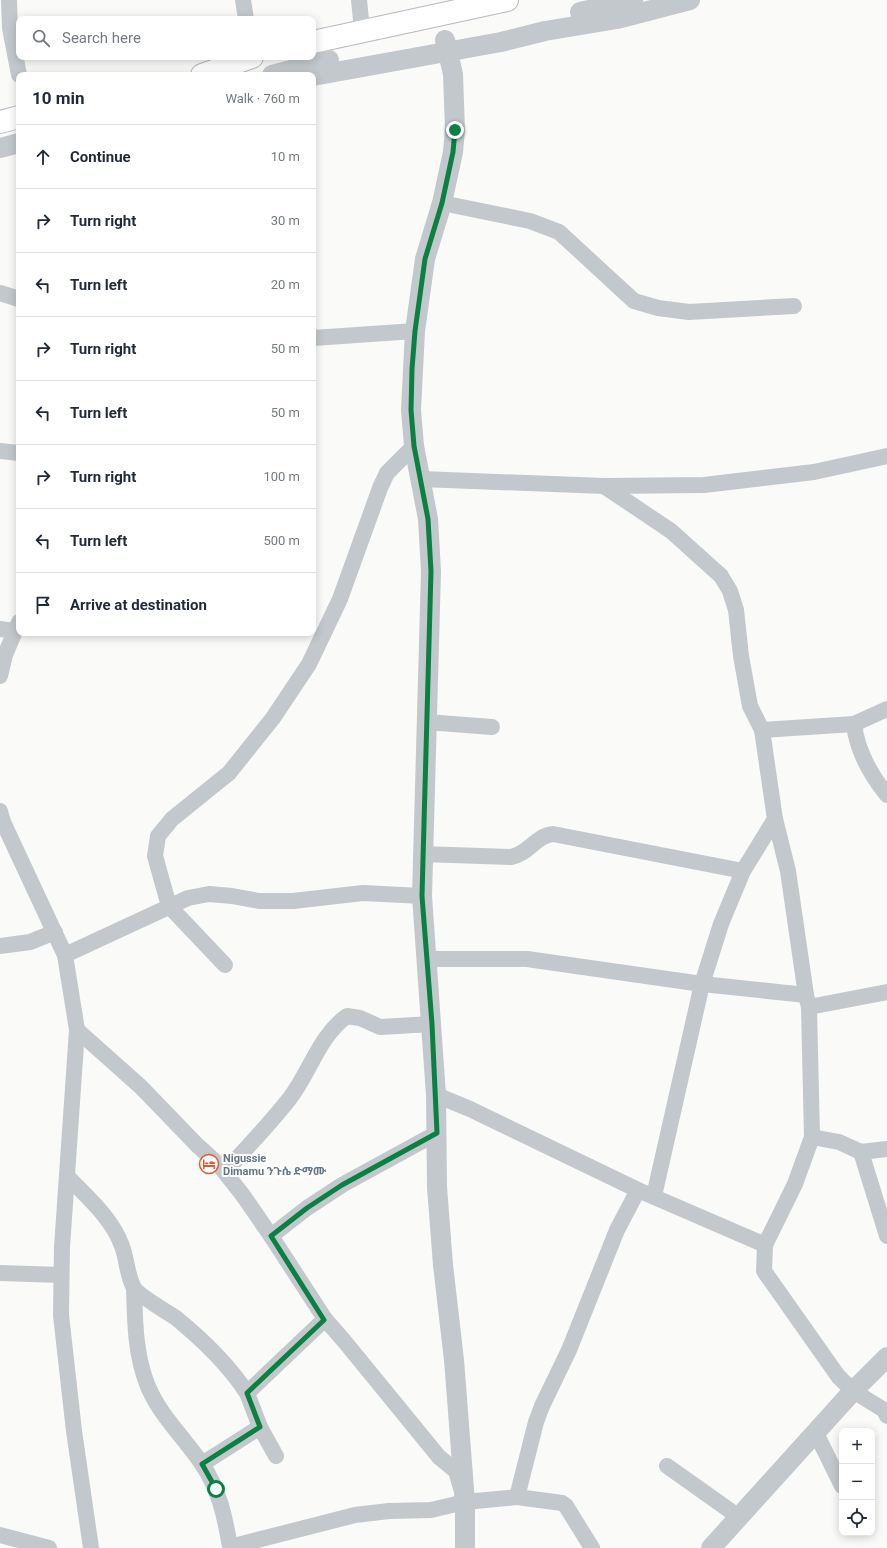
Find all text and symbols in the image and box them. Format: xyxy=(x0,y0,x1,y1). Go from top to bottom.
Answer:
search box xyxy=(16,16,316,60)
icon: search xyxy=(30,27,52,49)
text: Search here xyxy=(62,29,141,47)
text: 10 min xyxy=(32,88,85,108)
text: Walk · 760 m xyxy=(225,91,300,106)
route end xyxy=(446,121,464,139)
icon: ahead xyxy=(32,146,54,168)
text: Continue xyxy=(70,148,131,166)
text: 10 m xyxy=(271,149,300,164)
icon: right xyxy=(32,210,54,232)
text: Turn right xyxy=(70,212,136,230)
text: 30 m xyxy=(271,213,300,228)
icon: left xyxy=(32,274,54,296)
text: Turn left xyxy=(70,276,127,294)
text: 20 m xyxy=(271,277,300,292)
icon: right xyxy=(32,338,54,360)
text: Turn right xyxy=(70,340,136,358)
text: 50 m xyxy=(271,341,300,356)
icon: left xyxy=(32,402,54,424)
text: Turn left xyxy=(70,404,127,422)
text: 50 m xyxy=(271,405,300,420)
icon: right xyxy=(32,466,54,488)
text: Turn right xyxy=(70,468,136,486)
text: 100 m xyxy=(263,469,300,484)
icon: left xyxy=(32,530,54,552)
text: Turn left xyxy=(70,532,127,550)
text: 500 m xyxy=(263,533,300,548)
icon: arrive xyxy=(32,594,54,616)
text: Arrive at destination xyxy=(70,596,207,614)
place label: Nigussie Dimamu ንጉሴ ድማሙ xyxy=(223,1152,327,1178)
hotel icon: Nigussie Dimamu ንጉሴ ድማሙ xyxy=(198,1153,220,1175)
map controls xyxy=(839,1428,875,1536)
button: + xyxy=(839,1428,875,1464)
button: − xyxy=(839,1464,875,1500)
route start xyxy=(207,1480,225,1498)
button: locate xyxy=(839,1500,875,1536)

